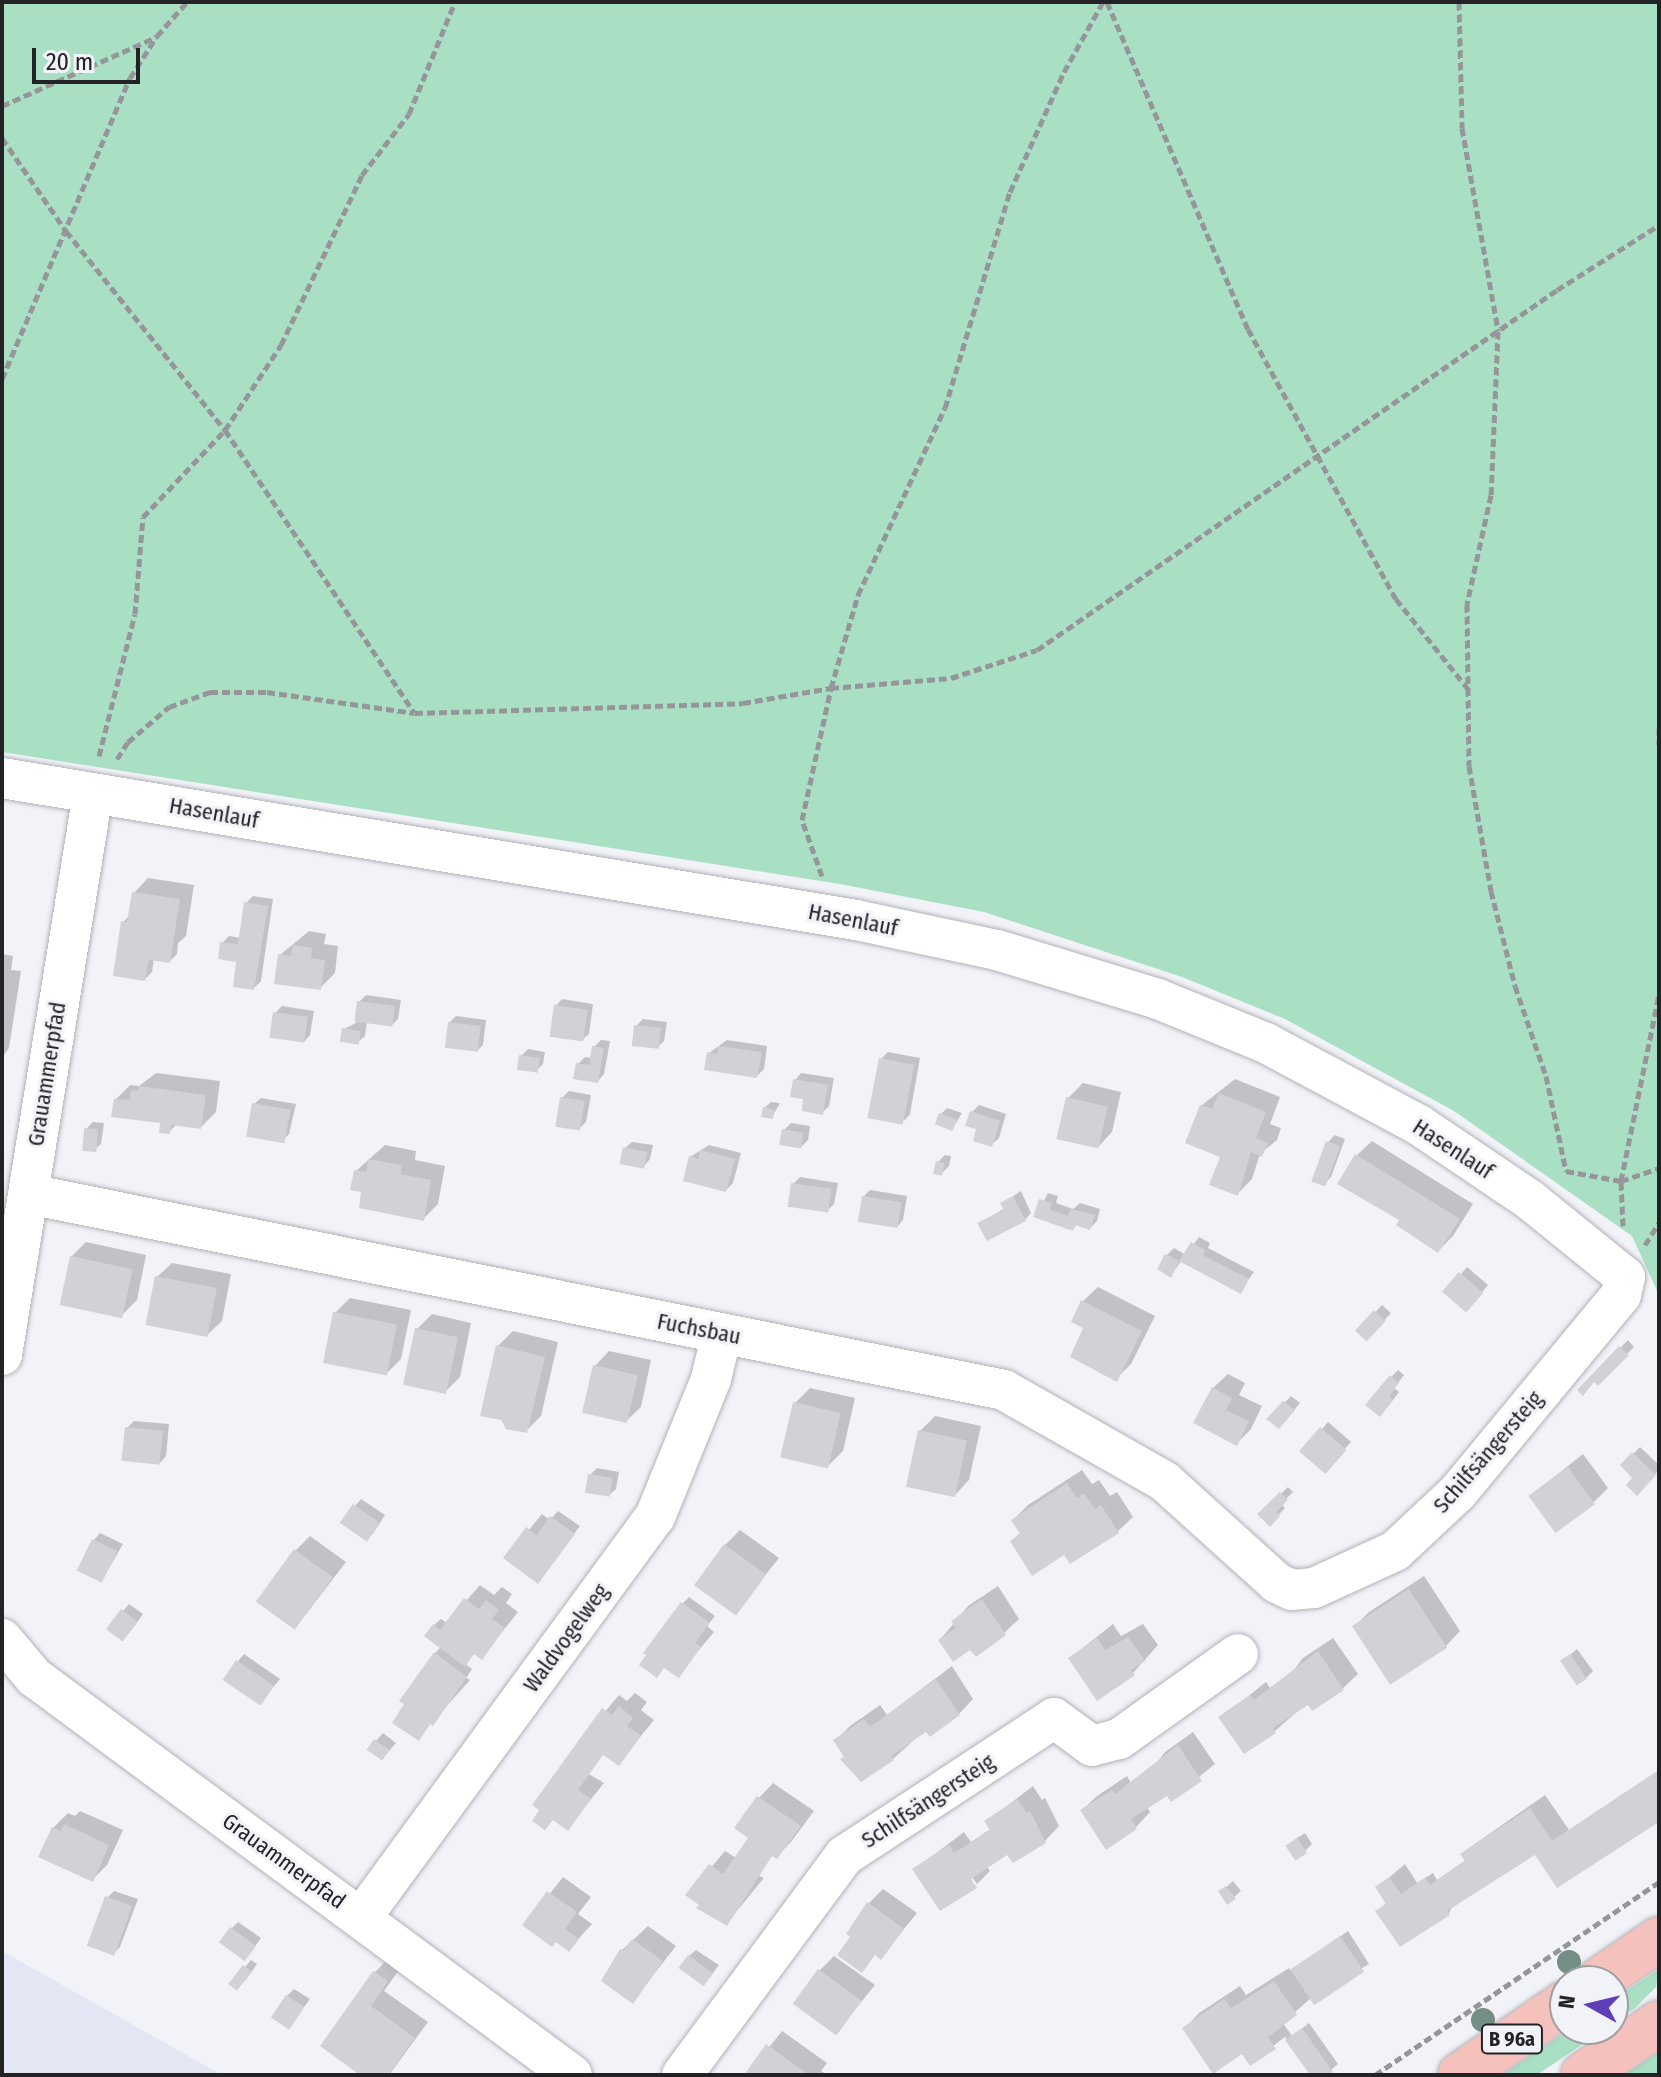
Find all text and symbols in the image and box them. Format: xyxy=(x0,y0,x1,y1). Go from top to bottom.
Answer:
scale bar xyxy=(36,32,144,82)
text: 20 m xyxy=(46,48,93,76)
street label: Hasenlauf xyxy=(167,792,261,834)
street label: Hasenlauf xyxy=(806,898,900,942)
street label: Grauammerpfad xyxy=(23,1000,71,1148)
street label: Hasenlauf xyxy=(1408,1113,1498,1185)
street label: Fuchsbau xyxy=(655,1308,743,1350)
street label: Schilfsängersteig xyxy=(1428,1386,1548,1518)
street label: Waldvogelweg xyxy=(518,1579,614,1697)
street label: Schilfsängersteig xyxy=(857,1748,999,1854)
street label: Grauammerpfad xyxy=(217,1808,351,1914)
north arrow xyxy=(1549,1965,1629,2045)
text: N xyxy=(1552,1993,1581,2010)
road number: B 96a xyxy=(1480,2023,1544,2055)

